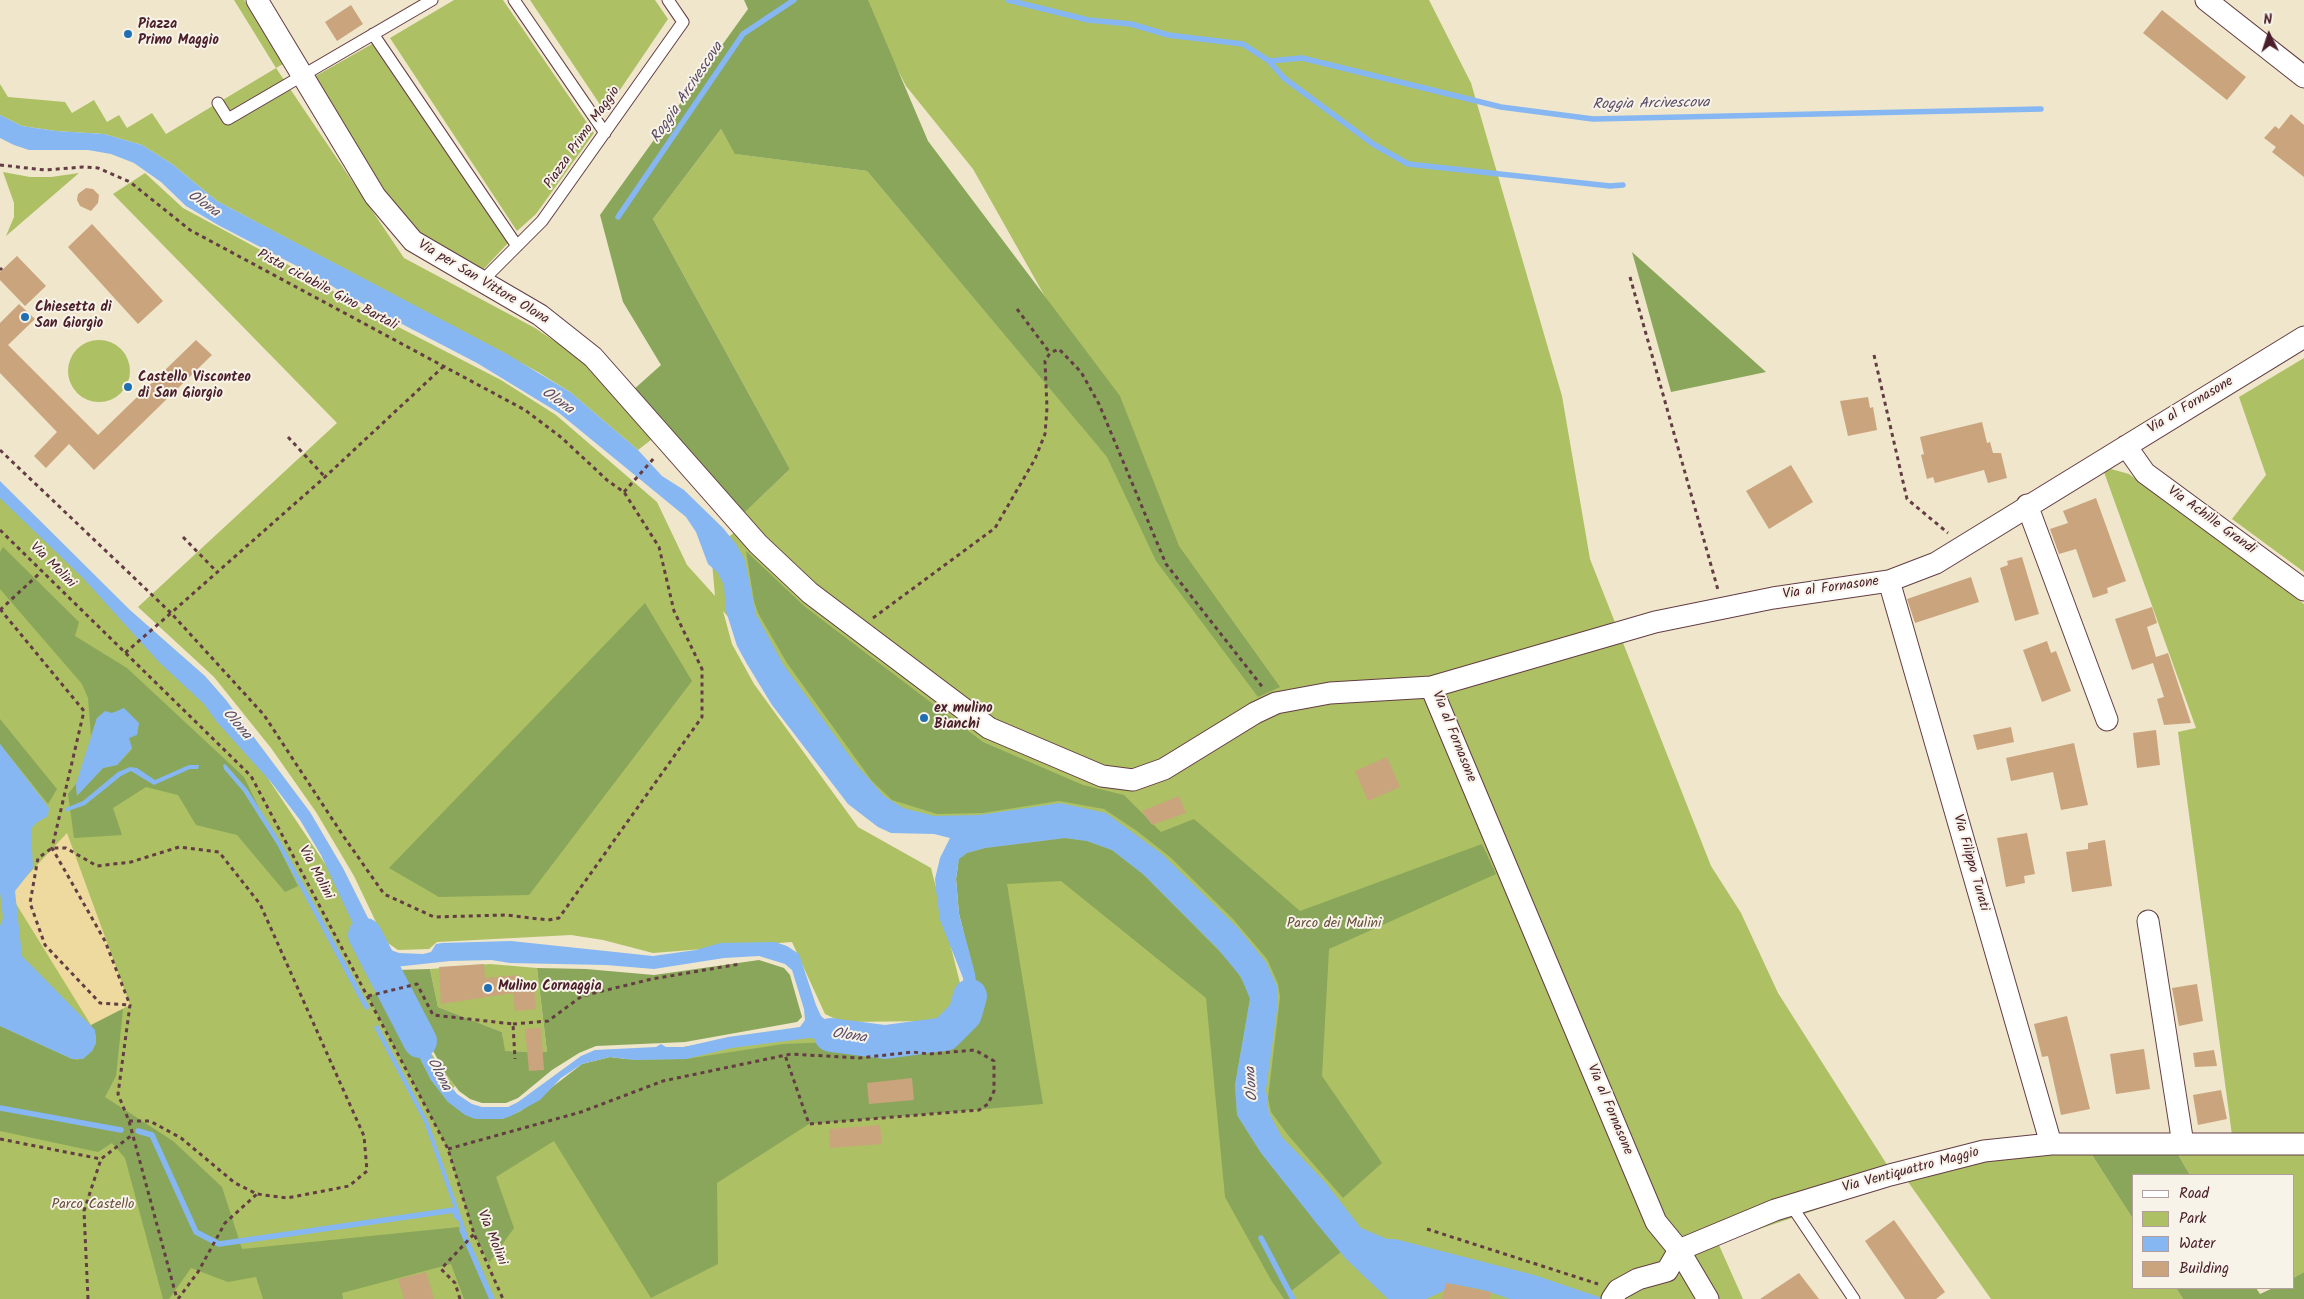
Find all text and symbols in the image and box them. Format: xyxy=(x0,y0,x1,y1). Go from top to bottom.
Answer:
text: N xyxy=(2263,9,2273,31)
north arrow xyxy=(2244,10,2294,60)
place label: Piazza Primo Maggio xyxy=(138,18,219,50)
marker: Piazza Primo Maggio xyxy=(122,28,134,40)
water label: Roggia Arcivescova xyxy=(648,39,728,147)
street label: Piazza Primo Maggio xyxy=(541,84,625,192)
water label: Roggia Arcivescova xyxy=(1592,95,1710,115)
water label: Olona xyxy=(184,188,222,222)
street label: Via per San Vittore Olona xyxy=(414,237,552,329)
street label: Pista ciclabile Gino Bartali xyxy=(254,247,400,335)
place label: Chiesetta di San Giorgio xyxy=(35,301,112,334)
marker: Chiesetta di San Giorgio xyxy=(19,311,31,323)
place label: Castello Visconteo di San Giorgio xyxy=(138,371,251,404)
street label: Via al Fornasone xyxy=(2145,374,2237,438)
marker: Castello Visconteo di San Giorgio xyxy=(122,381,134,393)
water label: Olona xyxy=(538,385,576,419)
street label: Via Achille Grandi xyxy=(2164,483,2258,559)
street label: Via Molini xyxy=(26,540,78,592)
street label: Via al Fornasone xyxy=(1782,574,1880,604)
street label: Via al Fornasone xyxy=(1427,689,1479,785)
place label: ex mulino Bianchi xyxy=(934,702,993,734)
water label: Olona xyxy=(218,706,254,744)
marker: ex mulino Bianchi xyxy=(918,712,930,724)
street label: Via Filippo Turati xyxy=(1948,813,1992,913)
street label: Via Molini xyxy=(294,843,336,903)
park label: Parco dei Mulini xyxy=(1287,917,1381,933)
place label: Mulino Cornaggia xyxy=(498,980,602,996)
marker: Mulino Cornaggia xyxy=(482,982,494,994)
water label: Olona xyxy=(831,1026,867,1048)
water label: Olona xyxy=(422,1055,454,1095)
street label: Via al Fornasone xyxy=(1582,1062,1636,1158)
water label: Olona xyxy=(1243,1066,1263,1102)
street label: Via Ventiquattro Maggio xyxy=(1841,1145,1981,1197)
legend xyxy=(2132,1174,2294,1289)
text: Road xyxy=(2179,1182,2209,1206)
park label: Parco Castello xyxy=(52,1198,134,1214)
text: Park xyxy=(2179,1207,2206,1231)
street label: Via Molini xyxy=(472,1208,510,1268)
text: Water xyxy=(2179,1232,2215,1256)
text: Building xyxy=(2179,1257,2229,1281)

